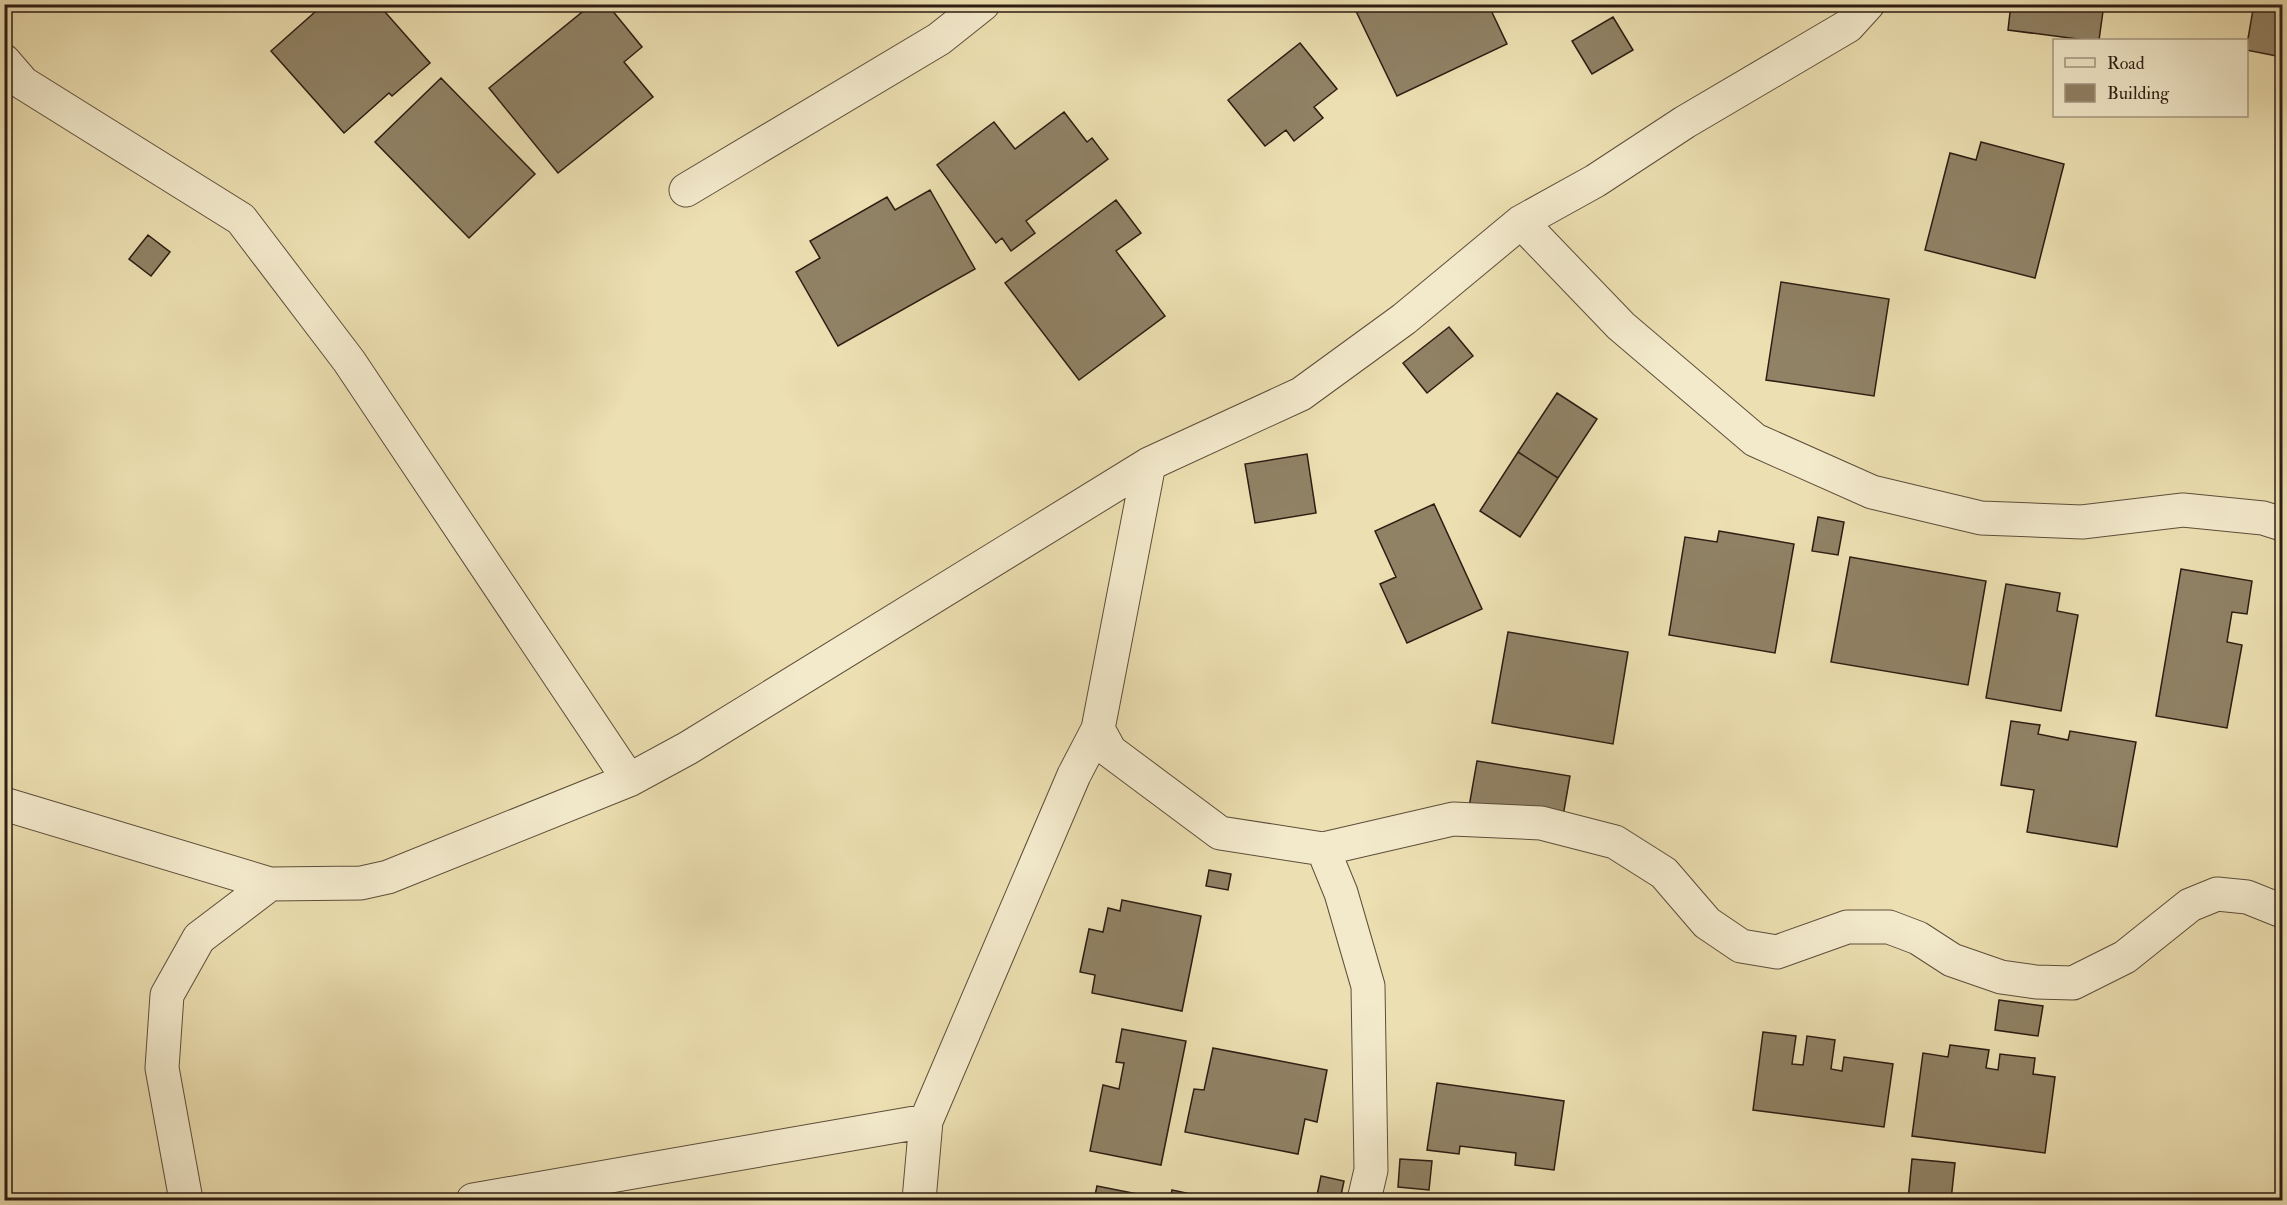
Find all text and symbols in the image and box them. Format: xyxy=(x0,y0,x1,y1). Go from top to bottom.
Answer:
legend xyxy=(2053,39,2248,117)
text: Road xyxy=(2107,52,2145,75)
text: Building xyxy=(2107,82,2170,105)

